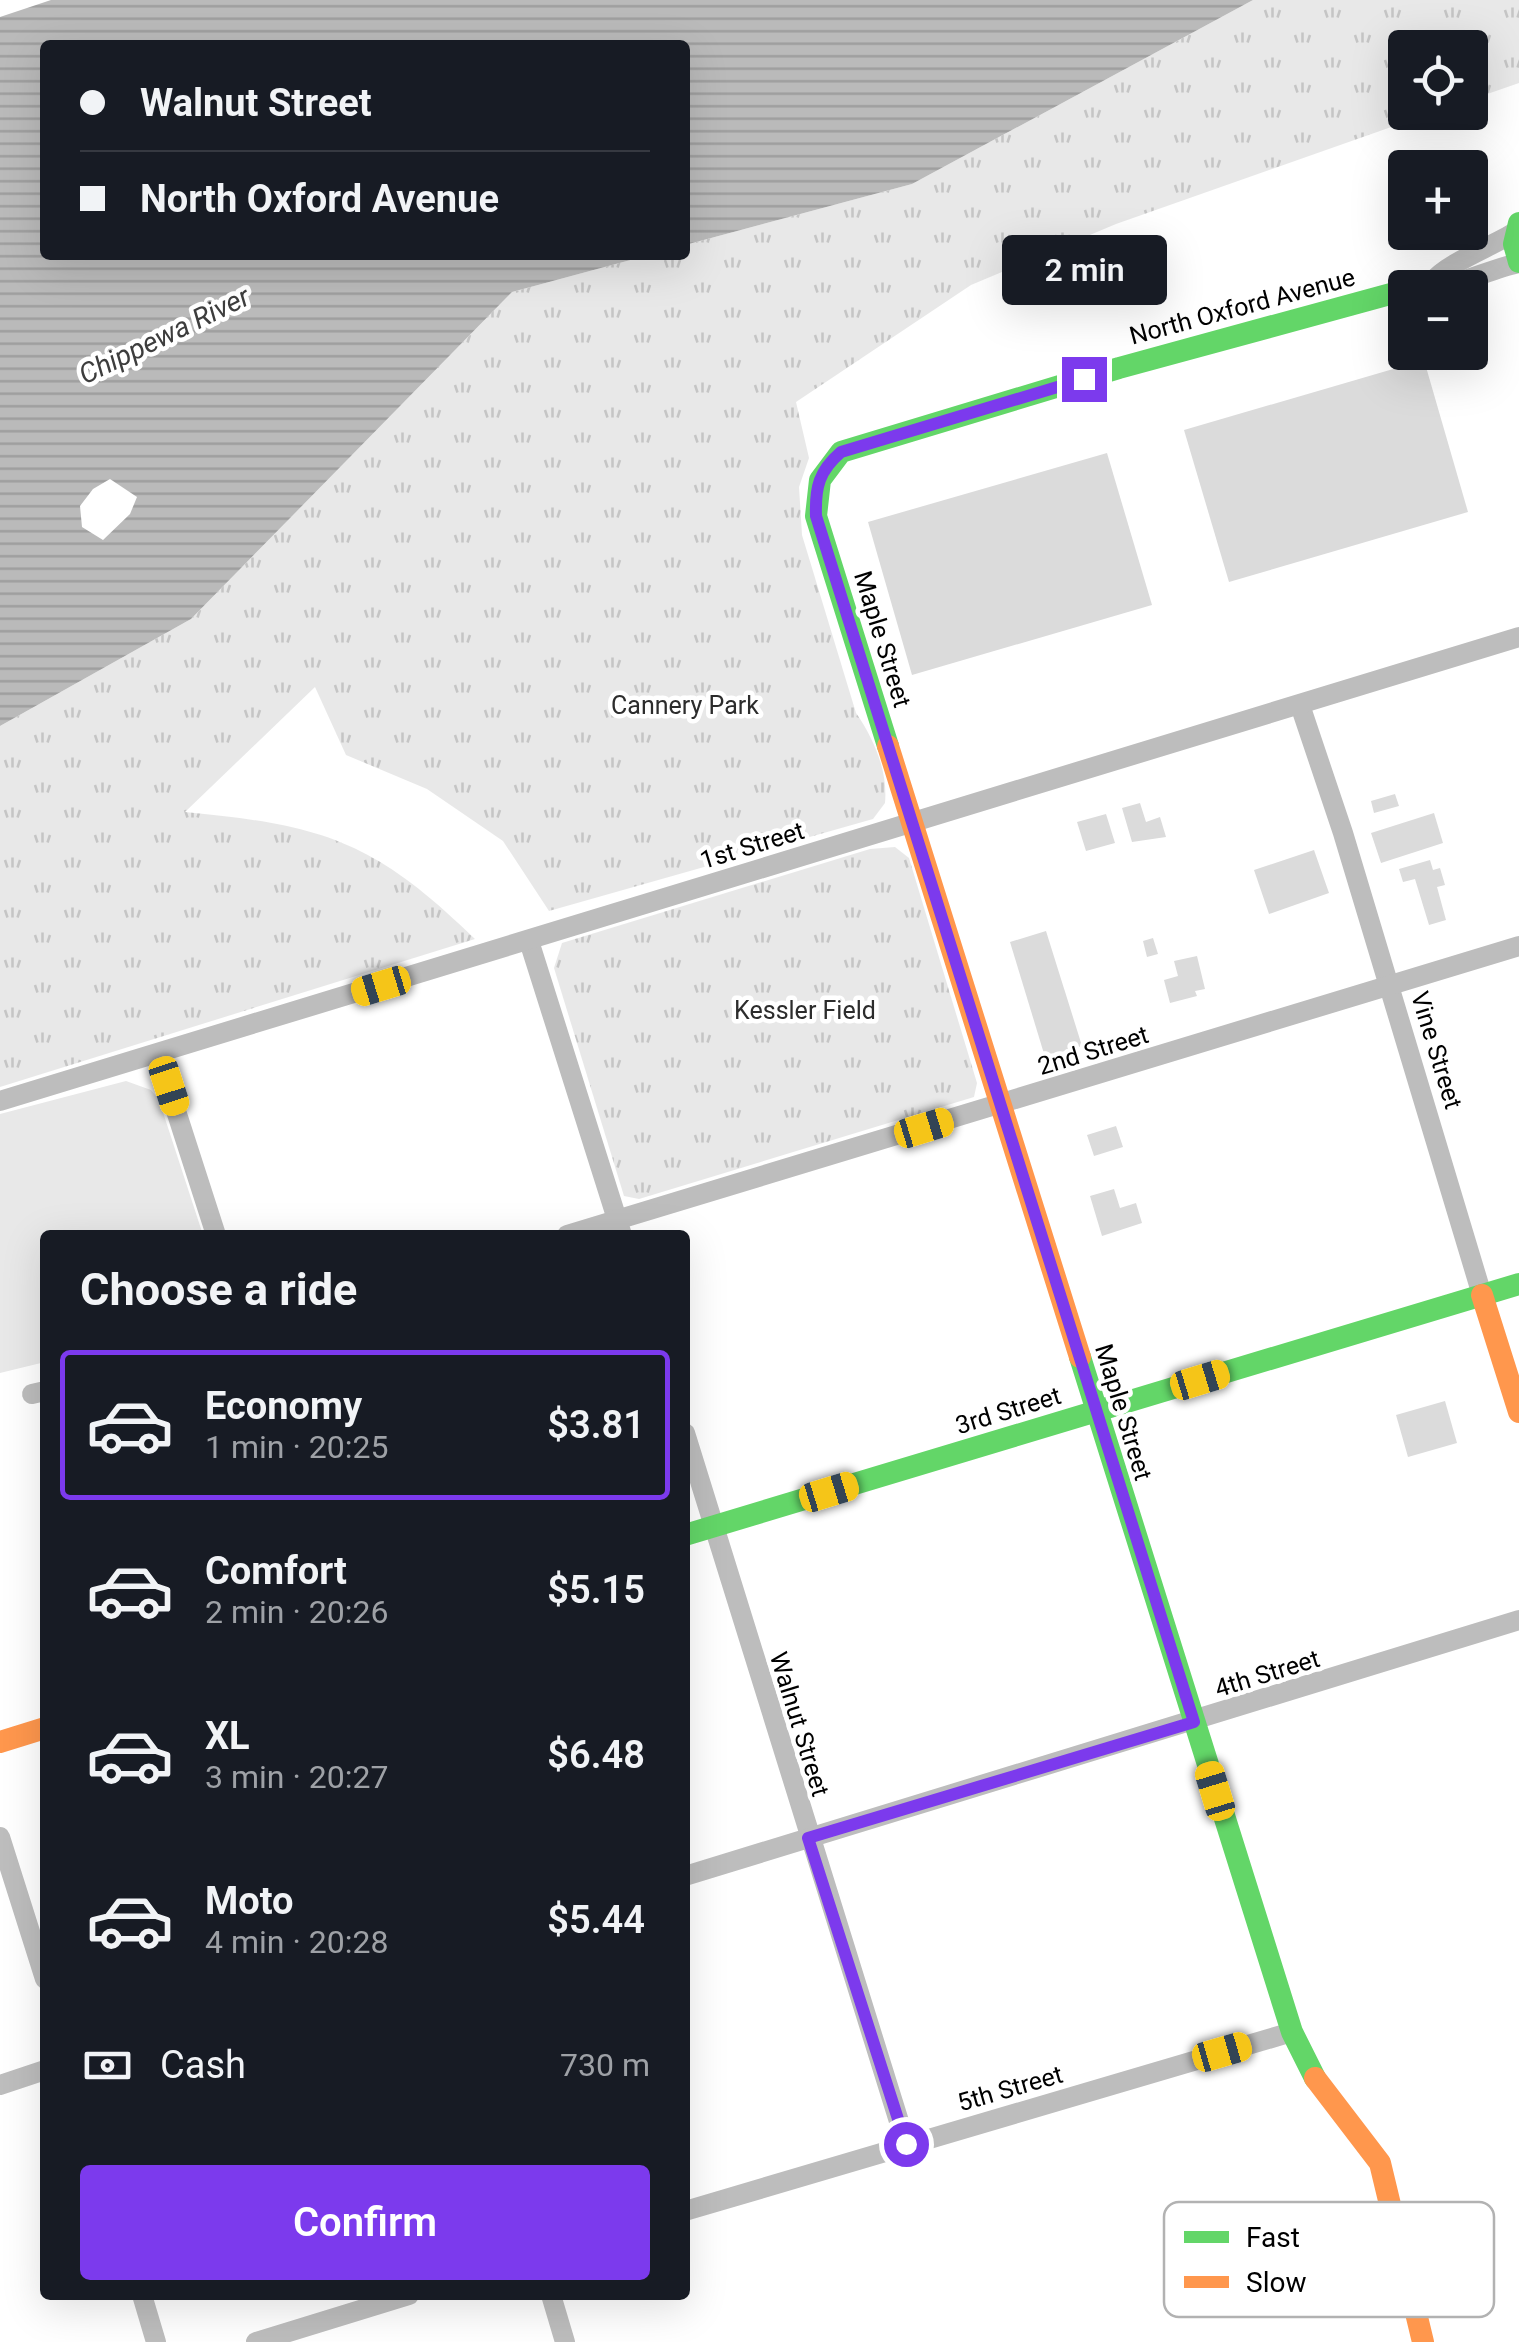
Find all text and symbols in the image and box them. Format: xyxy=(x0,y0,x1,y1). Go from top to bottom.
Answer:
map controls xyxy=(1388,30,1488,370)
button: locate xyxy=(1388,30,1488,130)
text: Walnut Street xyxy=(140,81,372,125)
button: + xyxy=(1388,150,1488,250)
text: North Oxford Avenue xyxy=(140,177,499,221)
callout: 2 min xyxy=(1002,234,1166,304)
text: 2 min xyxy=(1044,251,1125,289)
street label: North Oxford Avenue xyxy=(1126,262,1358,351)
button: − xyxy=(1388,270,1488,370)
water label: Chippewa River xyxy=(73,279,256,391)
route end xyxy=(1062,357,1107,402)
street label: Maple Street xyxy=(848,568,917,711)
park label: Cannery Park xyxy=(611,691,759,720)
street label: 1st Street xyxy=(697,816,808,875)
car xyxy=(348,963,414,1009)
street label: Vine Street xyxy=(1405,988,1468,1112)
park label: Kessler Field xyxy=(734,996,876,1025)
street label: 2nd Street xyxy=(1034,1020,1152,1081)
car xyxy=(145,1053,193,1119)
car xyxy=(891,1105,957,1151)
text: Choose a ride xyxy=(80,1263,357,1316)
street label: Maple Street xyxy=(1089,1341,1158,1484)
car xyxy=(1167,1357,1233,1403)
icon: car xyxy=(85,1380,175,1470)
street label: 3rd Street xyxy=(952,1381,1064,1440)
text: Economy xyxy=(205,1384,362,1428)
text: $3.81 xyxy=(547,1403,645,1447)
text: 1 min · 20:25 xyxy=(205,1428,388,1466)
car xyxy=(796,1469,862,1515)
icon: car xyxy=(85,1545,175,1635)
text: Comfort xyxy=(205,1549,347,1593)
text: $5.15 xyxy=(547,1568,645,1612)
text: 2 min · 20:26 xyxy=(205,1593,388,1631)
street label: 4th Street xyxy=(1211,1644,1323,1703)
street label: Walnut Street xyxy=(764,1648,835,1800)
icon: car xyxy=(85,1710,175,1800)
text: XL xyxy=(205,1714,250,1758)
text: $6.48 xyxy=(547,1733,645,1777)
text: 3 min · 20:27 xyxy=(205,1758,388,1796)
car xyxy=(1192,1758,1238,1824)
icon: car xyxy=(85,1875,175,1965)
text: Moto xyxy=(205,1879,294,1923)
text: $5.44 xyxy=(547,1898,645,1942)
text: 4 min · 20:28 xyxy=(205,1923,388,1961)
car xyxy=(1189,2029,1255,2075)
icon: cash xyxy=(80,2038,135,2093)
text: Cash xyxy=(160,2043,246,2087)
text: 730 m xyxy=(560,2046,650,2084)
street label: 5th Street xyxy=(954,2060,1066,2117)
route start xyxy=(884,2122,929,2167)
button: Confirm xyxy=(80,2165,650,2280)
legend xyxy=(1164,2202,1494,2317)
text: Fast xyxy=(1246,2221,1300,2254)
text: Slow xyxy=(1246,2266,1306,2299)

